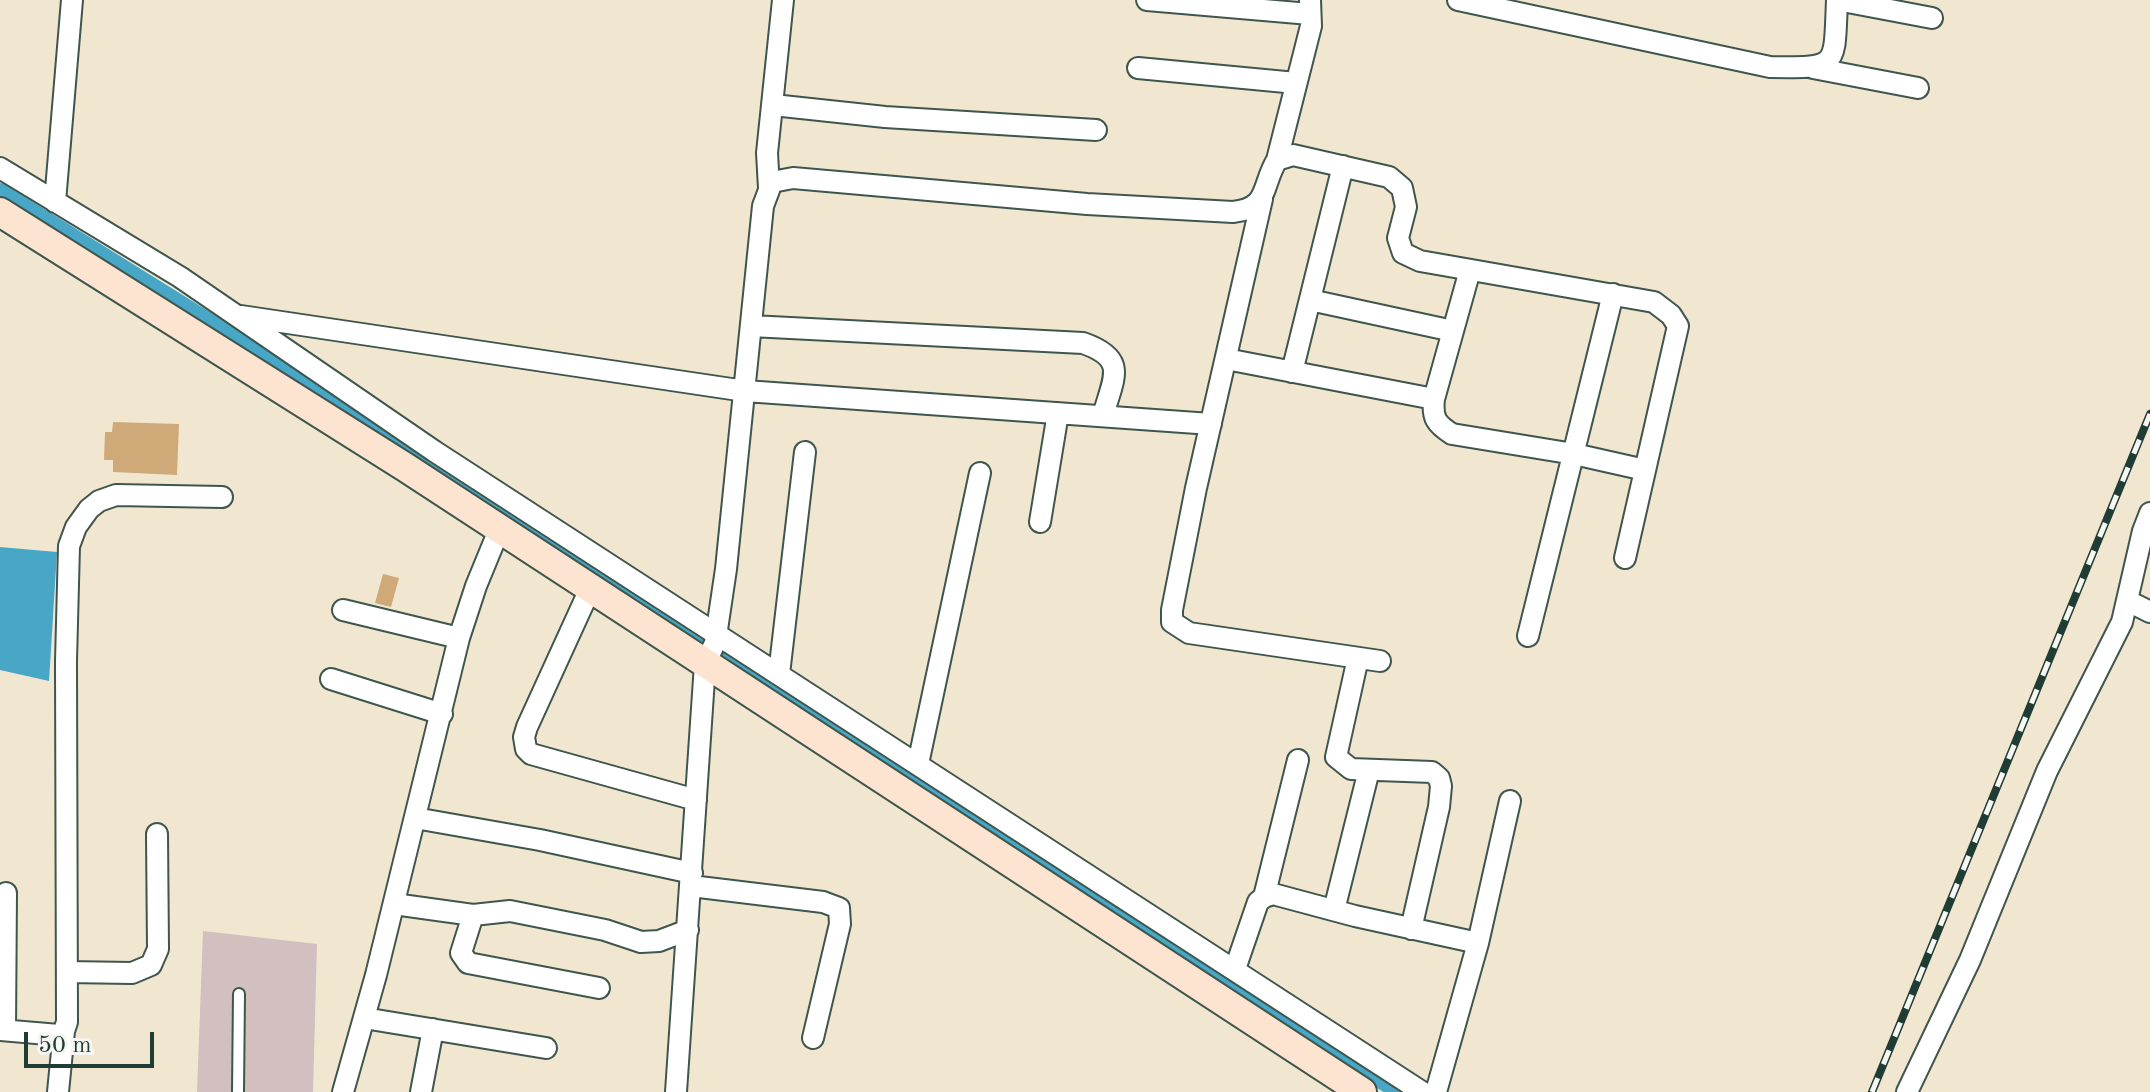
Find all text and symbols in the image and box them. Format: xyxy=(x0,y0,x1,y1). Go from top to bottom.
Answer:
scale bar xyxy=(28,1016,158,1066)
text: 50 m xyxy=(38,1034,92,1058)

